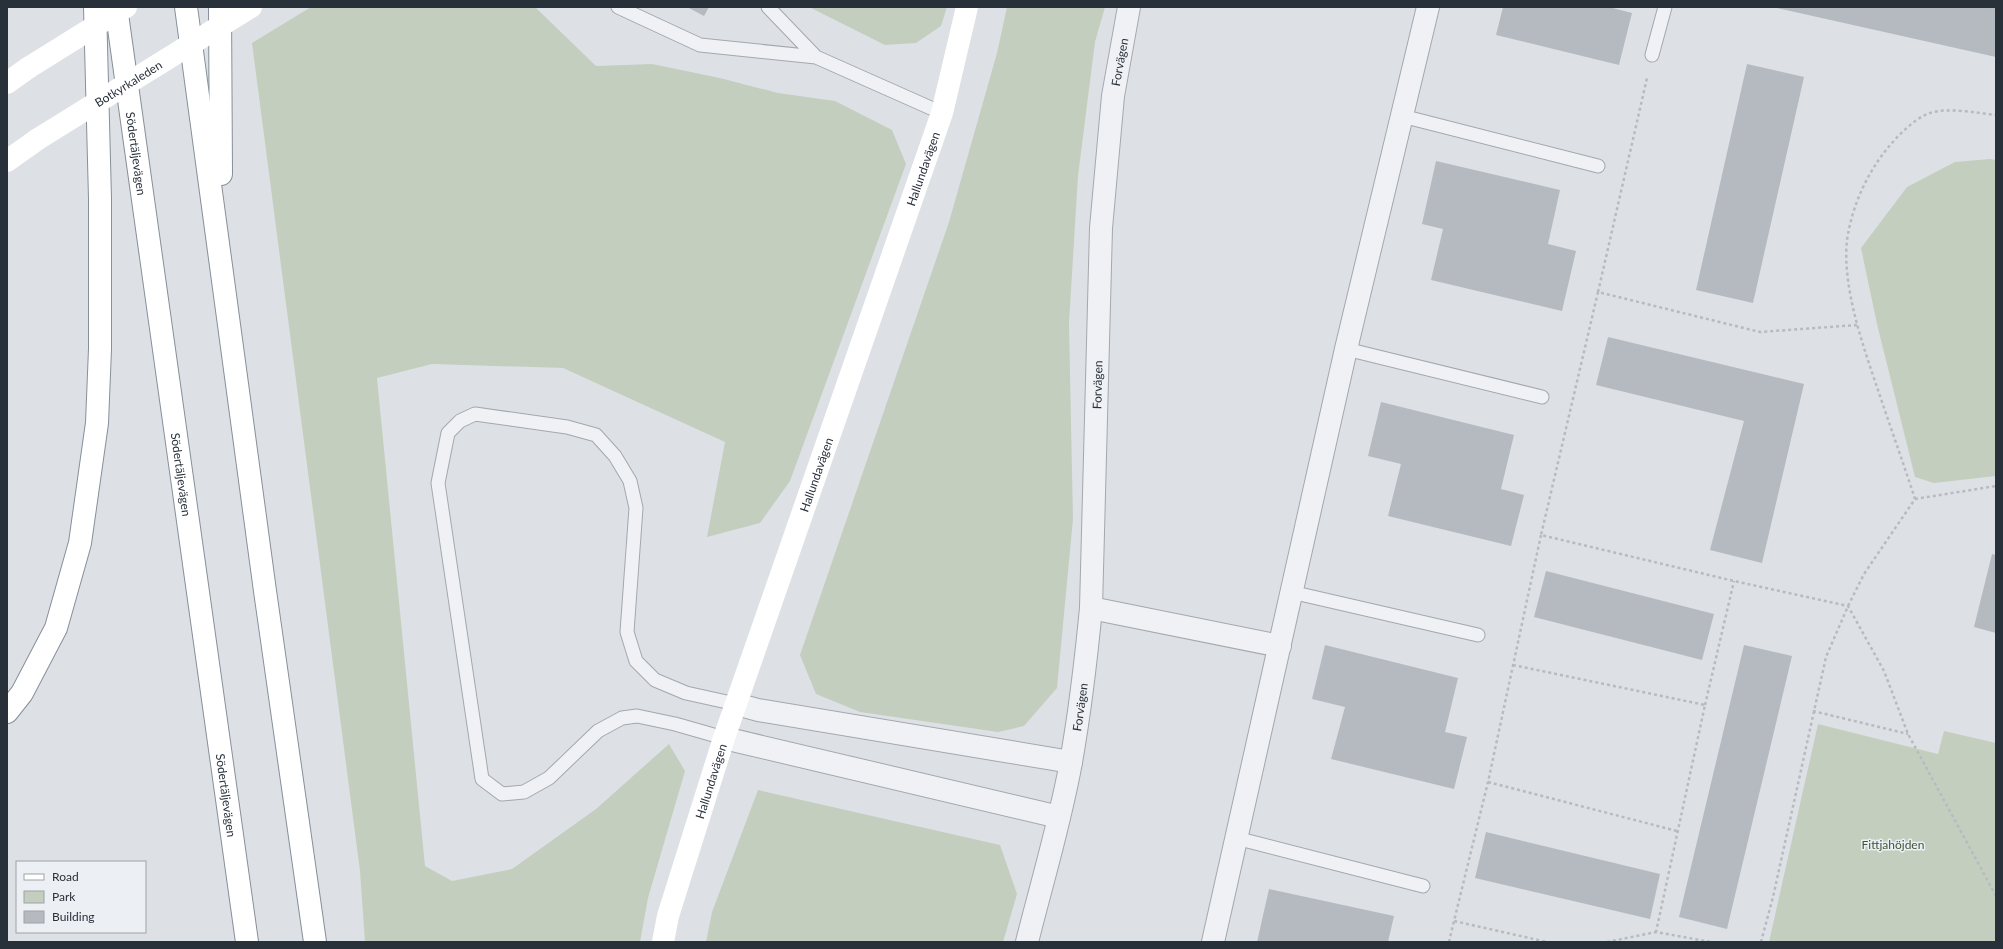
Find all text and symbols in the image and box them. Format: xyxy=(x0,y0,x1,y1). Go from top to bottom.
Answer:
street label: Forvägen xyxy=(1107,37,1131,87)
street label: Botkyrkaleden xyxy=(92,57,165,110)
street label: Södertäljevägen xyxy=(123,111,150,196)
street label: Hallundavägen xyxy=(903,129,942,208)
street label: Forvägen xyxy=(1089,360,1105,409)
street label: Södertäljevägen xyxy=(168,432,195,517)
street label: Hallundavägen xyxy=(796,435,836,514)
street label: Forvägen xyxy=(1069,682,1090,732)
street label: Hallundavägen xyxy=(692,742,729,820)
street label: Södertäljevägen xyxy=(213,753,240,838)
park label: Fittjahöjden xyxy=(1862,837,1924,852)
legend xyxy=(16,861,146,933)
text: Road xyxy=(52,869,79,884)
text: Park xyxy=(52,889,76,904)
text: Building xyxy=(52,909,95,924)

